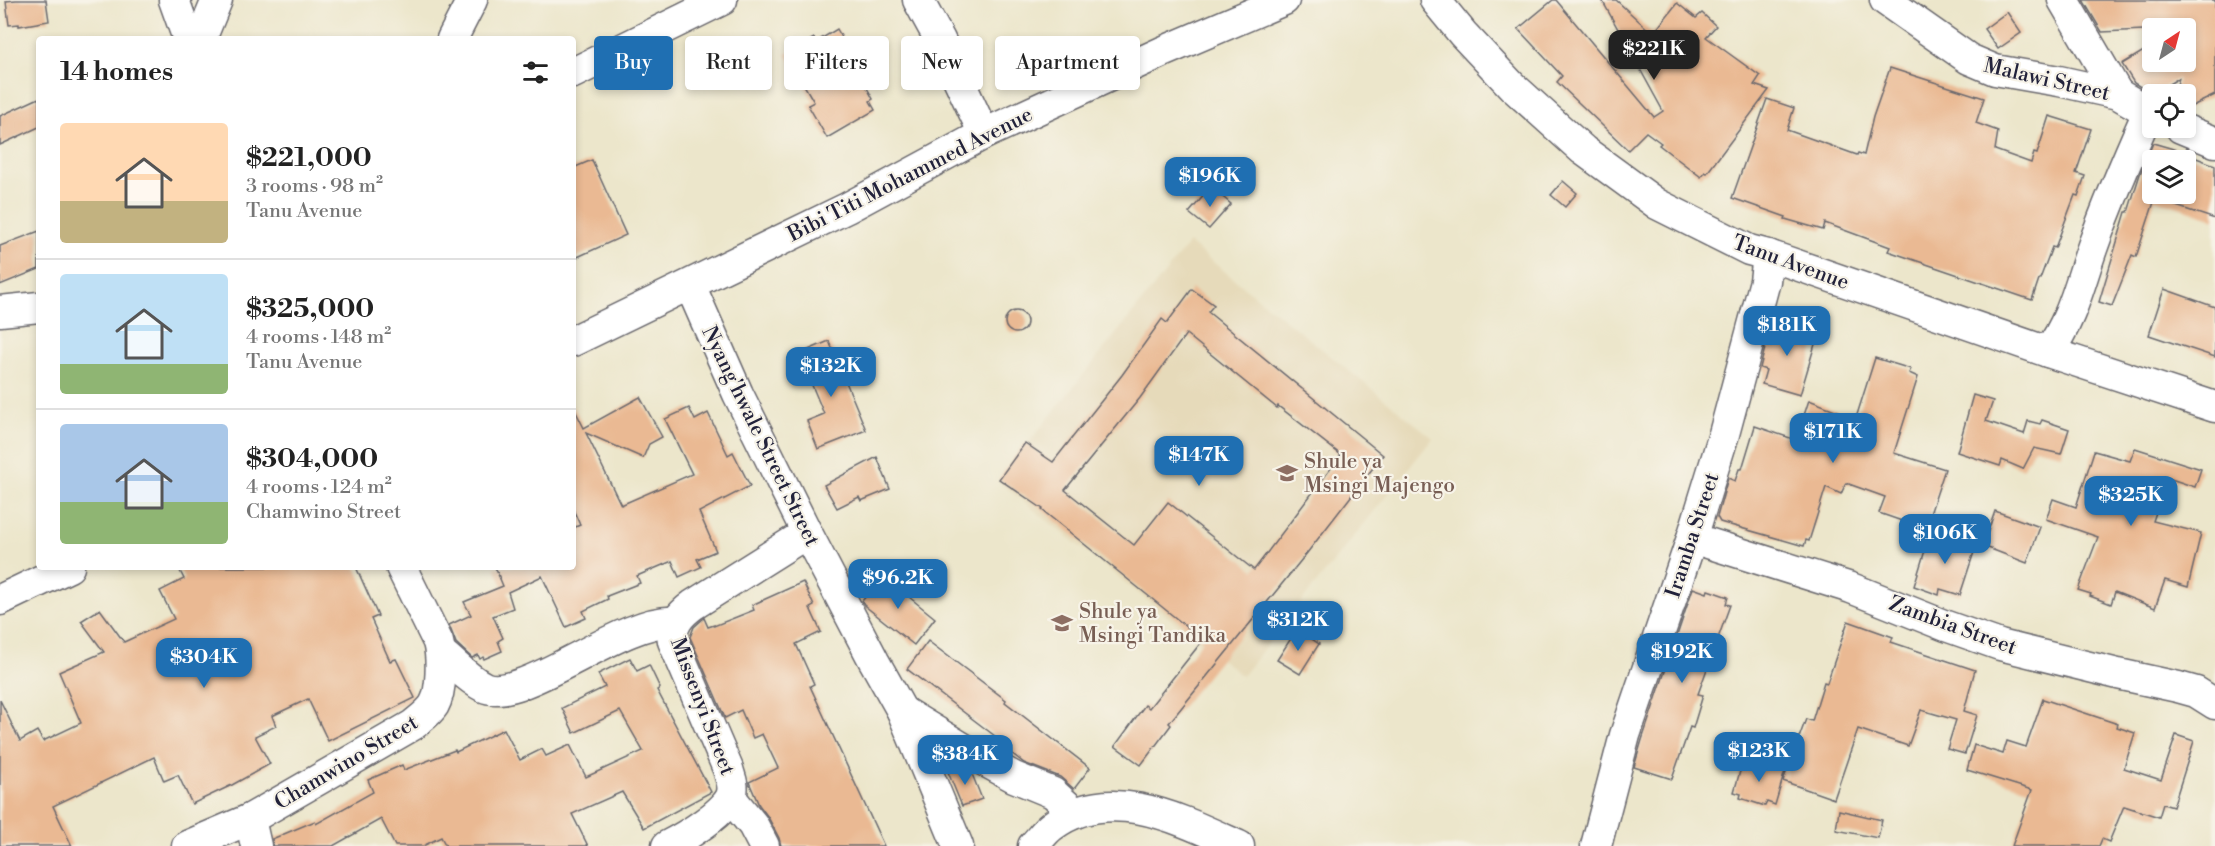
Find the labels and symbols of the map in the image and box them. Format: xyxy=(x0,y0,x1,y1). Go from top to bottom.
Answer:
north arrow xyxy=(2142,18,2196,72)
pin: $221K xyxy=(1612,30,1696,81)
street label: Malawi Street xyxy=(1981,53,2113,107)
street label: Bibi Titi Mohammed Avenue xyxy=(783,102,1037,249)
pin: $196K xyxy=(1168,157,1252,208)
street label: Tanu Avenue xyxy=(1729,230,1853,296)
pin: $181K xyxy=(1745,306,1829,357)
street label: Nyang'hwale Street Street xyxy=(695,322,825,551)
pin: $132K xyxy=(789,347,873,398)
pin: $171K xyxy=(1791,413,1875,464)
pin: $147K xyxy=(1157,436,1241,487)
place label: Shule ya Msingi Majengo xyxy=(1304,449,1455,499)
school or university icon: Shule ya Msingi Majengo xyxy=(1275,461,1299,485)
street label: Iramba Street xyxy=(1661,469,1726,601)
pin: $325K xyxy=(2089,476,2173,527)
pin: $106K xyxy=(1903,514,1987,565)
pin: $96.2K xyxy=(849,559,947,610)
street label: Zambia Street xyxy=(1885,591,2020,661)
place label: Shule ya Msingi Tandika xyxy=(1079,599,1227,649)
pin: $312K xyxy=(1256,601,1340,652)
school or university icon: Shule ya Msingi Tandika xyxy=(1050,611,1074,635)
pin: $192K xyxy=(1640,633,1724,684)
street label: Missenyi Street xyxy=(664,634,740,779)
pin: $304K xyxy=(162,638,246,689)
street label: Chamwino Street xyxy=(270,709,424,816)
pin: $123K xyxy=(1717,732,1801,783)
pin: $384K xyxy=(923,735,1007,786)

